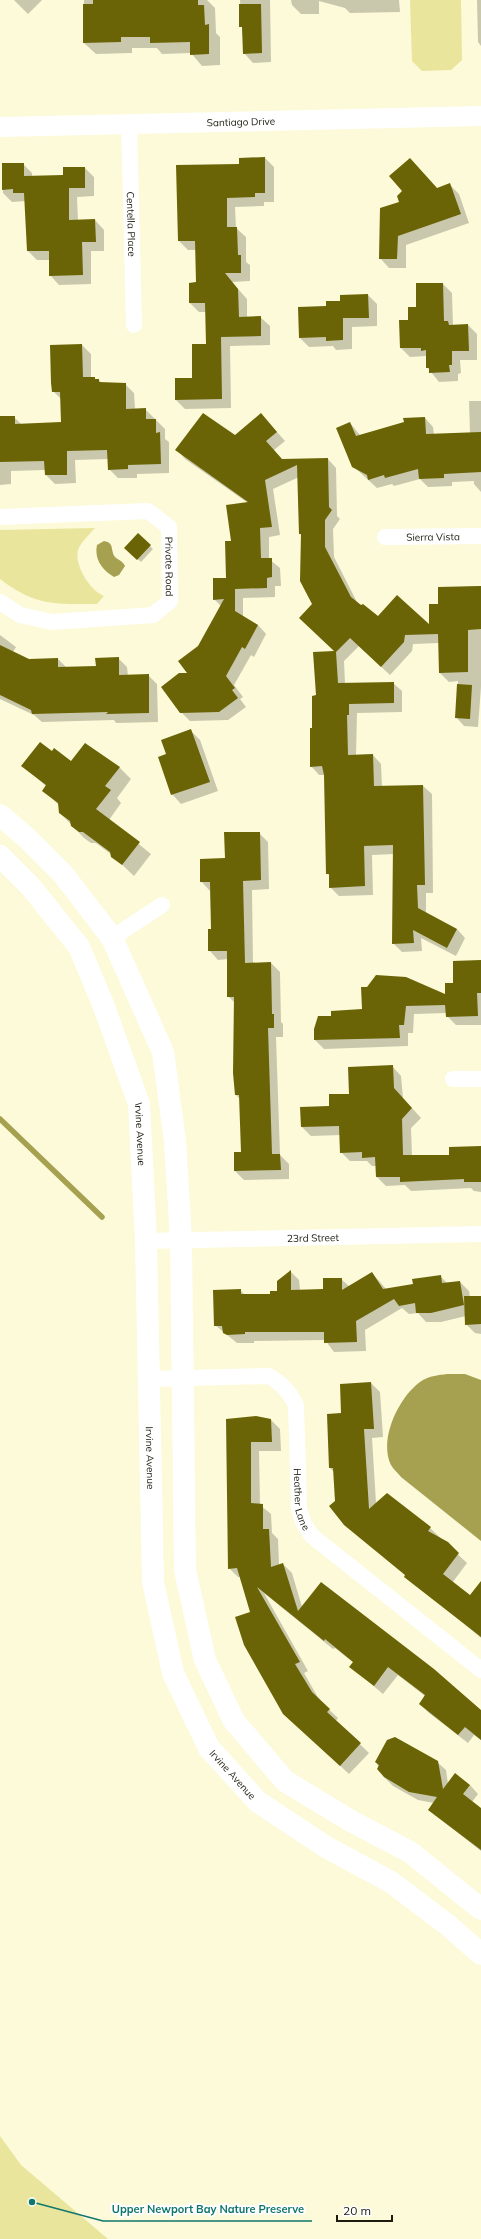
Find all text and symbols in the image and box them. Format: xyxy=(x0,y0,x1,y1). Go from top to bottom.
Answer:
street label: Santiago Drive xyxy=(207,115,275,129)
street label: Centella Place xyxy=(124,191,138,257)
street label: Sierra Vista xyxy=(406,530,460,544)
street label: Private Road xyxy=(162,537,176,596)
street label: Irvine Avenue xyxy=(132,1101,148,1166)
street label: 23rd Street xyxy=(287,1231,340,1245)
street label: Irvine Avenue xyxy=(143,1426,157,1490)
street label: Heather Lane xyxy=(291,1468,313,1533)
street label: Irvine Avenue xyxy=(207,1747,259,1802)
scale bar xyxy=(337,2197,392,2223)
callout: Upper Newport Bay Nature Preserve xyxy=(103,2198,312,2221)
text: Upper Newport Bay Nature Preserve xyxy=(112,2202,304,2216)
text: 20 m xyxy=(343,2203,371,2218)

